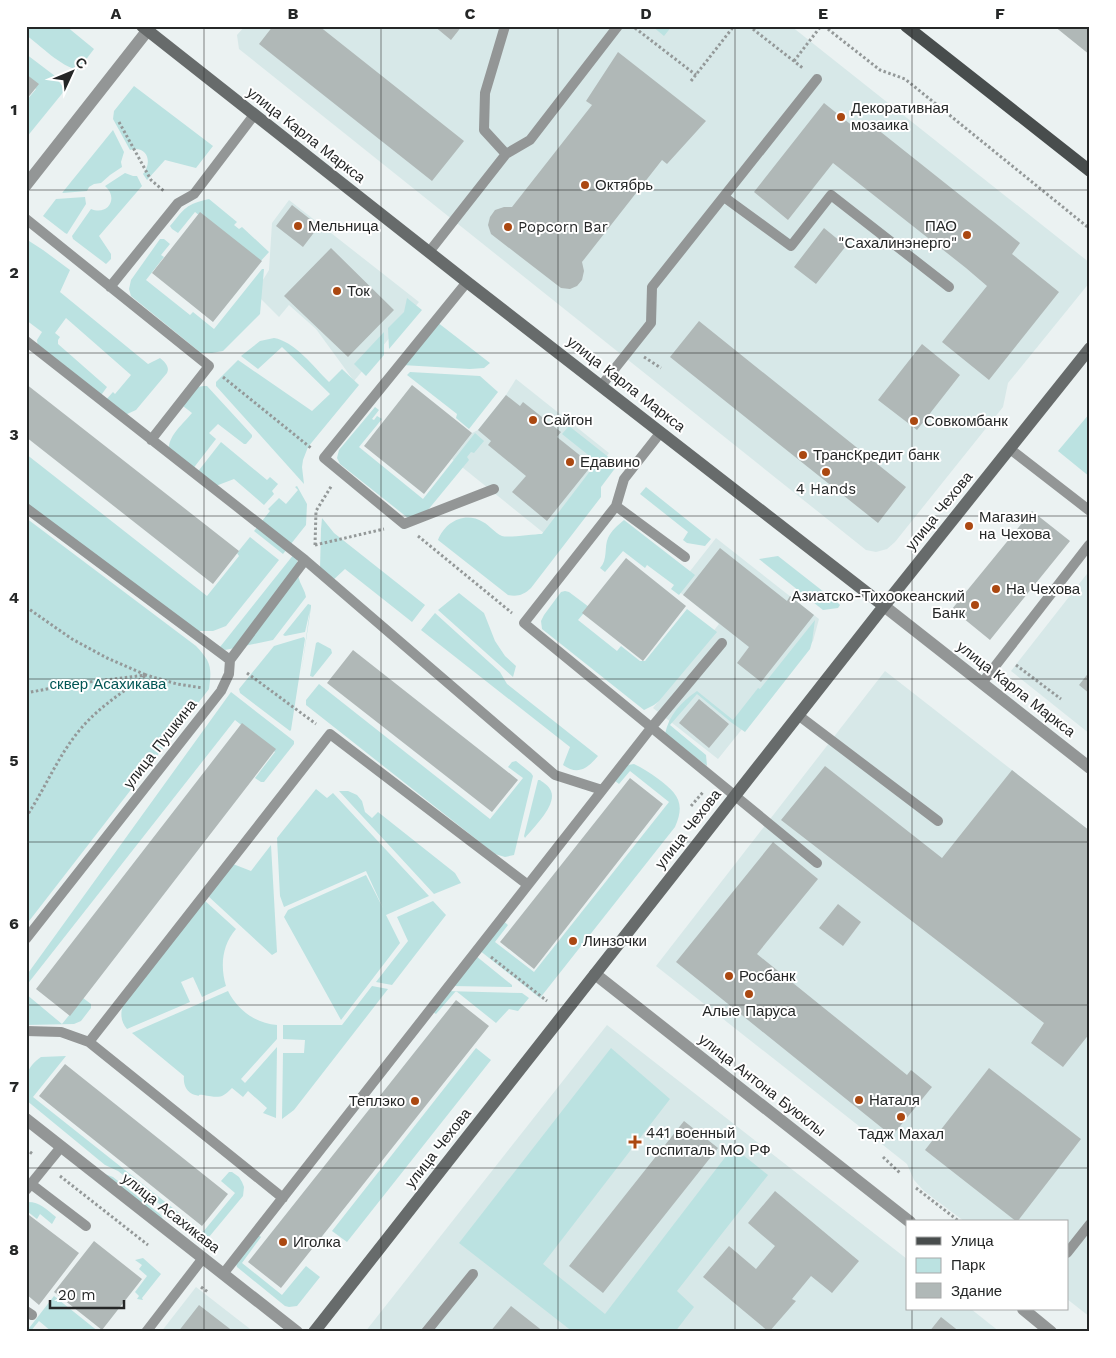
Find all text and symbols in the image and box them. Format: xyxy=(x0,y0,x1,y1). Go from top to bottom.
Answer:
text: A xyxy=(111,4,122,23)
text: B xyxy=(288,4,299,23)
text: C xyxy=(465,4,476,23)
text: D xyxy=(640,4,652,23)
text: E xyxy=(818,4,828,23)
text: F xyxy=(995,4,1005,23)
north arrow xyxy=(48,48,98,98)
text: С xyxy=(72,54,91,72)
street label: улица Карла Маркса xyxy=(243,83,369,187)
place label: Декоративная мозаика xyxy=(851,99,949,134)
text: 1 xyxy=(11,100,17,119)
marker: Декоративная мозаика xyxy=(835,111,847,123)
place label: Октябрь xyxy=(595,176,653,194)
marker: Октябрь xyxy=(579,179,591,191)
place label: Мельница xyxy=(308,217,379,235)
place label: ПАО "Сахалинэнерго" xyxy=(838,217,957,252)
place label: Popcorn Bar xyxy=(518,218,608,236)
marker: Мельница xyxy=(292,220,304,232)
marker: Popcorn Bar xyxy=(502,221,514,233)
marker: ПАО "Сахалинэнерго" xyxy=(961,229,973,241)
text: 2 xyxy=(9,263,19,282)
place label: Ток xyxy=(347,282,370,300)
marker: Ток xyxy=(331,285,343,297)
street label: улица Карла Маркса xyxy=(563,332,689,436)
place label: Сайгон xyxy=(543,411,593,429)
place label: Совкомбанк xyxy=(924,412,1008,430)
marker: Сайгон xyxy=(527,414,539,426)
marker: Совкомбанк xyxy=(908,415,920,427)
text: 3 xyxy=(9,425,19,444)
place label: ТрансКредит банк xyxy=(813,446,940,464)
marker: ТрансКредит банк xyxy=(797,449,809,461)
place label: Едавино xyxy=(580,453,640,471)
marker: Едавино xyxy=(564,456,576,468)
marker: 4 Hands xyxy=(820,466,832,478)
street label: улица Чехова xyxy=(902,467,977,554)
place label: 4 Hands xyxy=(796,480,856,498)
place label: Магазин на Чехова xyxy=(979,508,1051,543)
marker: Магазин на Чехова xyxy=(963,520,975,532)
place label: На Чехова xyxy=(1006,580,1081,598)
marker: На Чехова xyxy=(990,583,1002,595)
place label: Азиатско-Тихоокеанский Банк xyxy=(791,587,965,622)
text: 4 xyxy=(9,588,19,607)
marker: Азиатско-Тихоокеанский Банк xyxy=(969,599,981,611)
street label: улица Карла Маркса xyxy=(953,637,1079,741)
park label: сквер Асахикава xyxy=(50,675,167,693)
street label: улица Пушкина xyxy=(120,695,201,792)
text: 5 xyxy=(9,751,19,770)
street label: улица Чехова xyxy=(651,785,725,872)
text: 6 xyxy=(9,914,19,933)
place label: Линзочки xyxy=(583,932,647,950)
marker: Линзочки xyxy=(567,935,579,947)
place label: Росбанк xyxy=(739,967,796,985)
marker: Росбанк xyxy=(723,970,735,982)
marker: Алые Паруса xyxy=(743,988,755,1000)
place label: Алые Паруса xyxy=(702,1002,796,1020)
street label: улица Антона Буюклы xyxy=(695,1030,829,1140)
text: 7 xyxy=(9,1077,19,1096)
place label: Наталя xyxy=(869,1091,920,1109)
place label: Теплэко xyxy=(349,1092,405,1110)
marker: Наталя xyxy=(853,1094,865,1106)
marker: Теплэко xyxy=(409,1095,421,1107)
street label: улица Чехова xyxy=(401,1104,475,1191)
marker: Тадж Махал xyxy=(895,1111,907,1123)
place label: 441 военный госпиталь МО РФ xyxy=(646,1124,771,1159)
place label: Тадж Махал xyxy=(858,1125,944,1143)
marker: 441 военный госпиталь МО РФ xyxy=(628,1135,642,1149)
street label: улица Асахикава xyxy=(118,1169,224,1257)
legend xyxy=(906,1220,1068,1310)
text: Улица xyxy=(951,1232,994,1250)
place label: Иголка xyxy=(293,1233,342,1251)
marker: Иголка xyxy=(277,1236,289,1248)
text: 8 xyxy=(9,1240,19,1259)
text: Парк xyxy=(951,1256,985,1274)
scale bar xyxy=(50,1278,124,1310)
text: Здание xyxy=(951,1282,1002,1300)
text: 20 m xyxy=(58,1286,96,1304)

